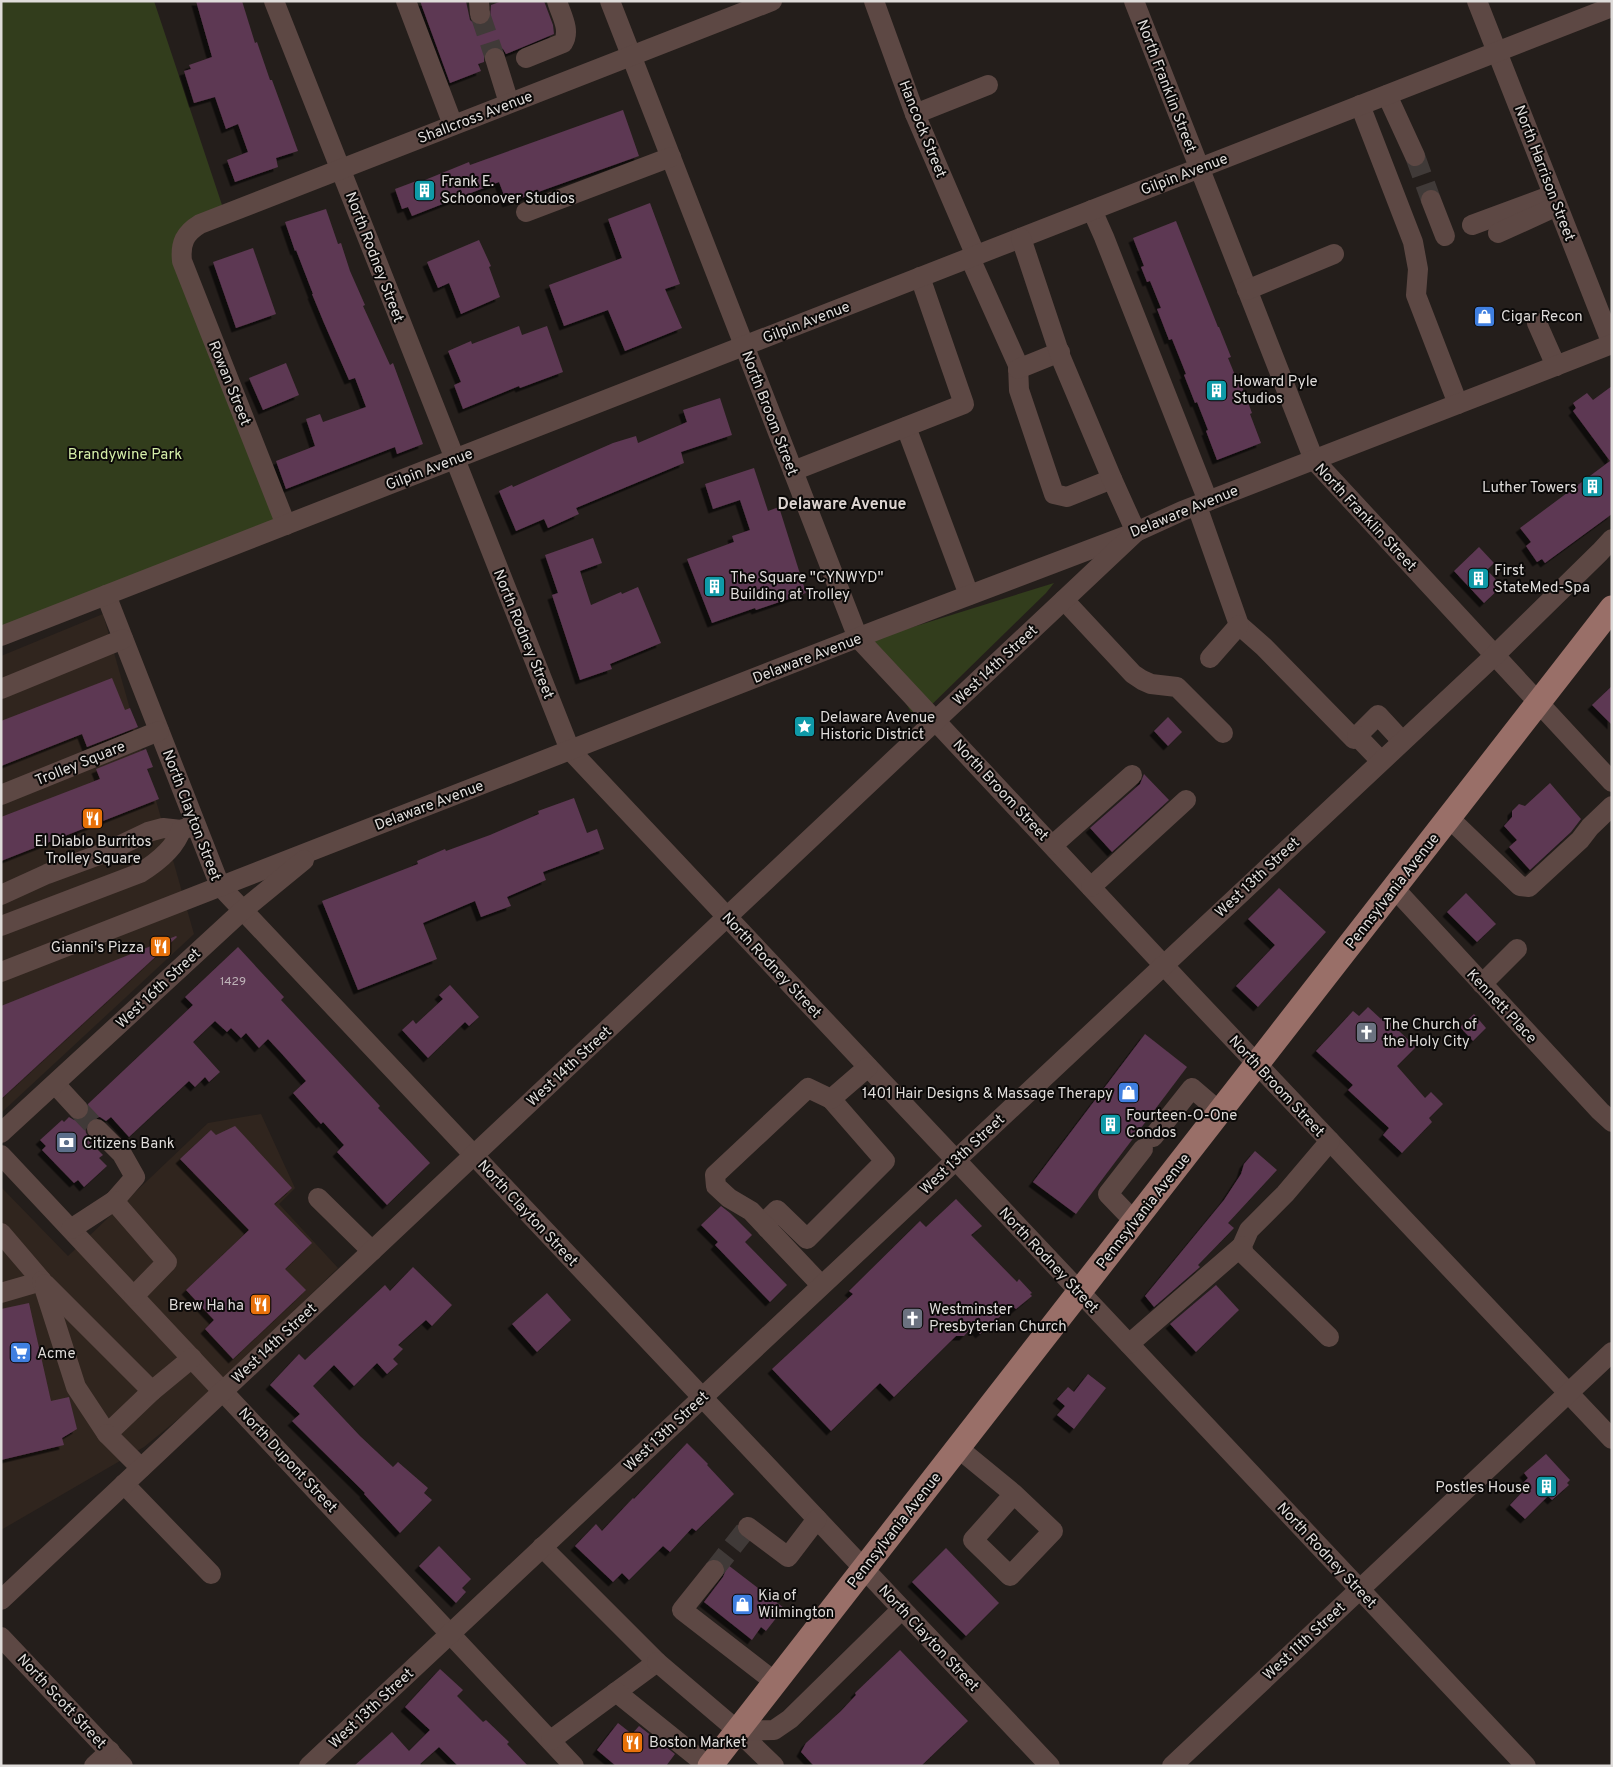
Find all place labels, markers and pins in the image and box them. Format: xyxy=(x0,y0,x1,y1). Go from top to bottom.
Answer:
place label: Frank E. Schoonover Studios xyxy=(441,173,575,209)
building icon: Frank E. Schoonover Studios xyxy=(413,178,437,202)
shop icon: Cigar Recon xyxy=(1473,304,1497,328)
place label: Cigar Recon xyxy=(1501,308,1583,327)
place label: Howard Pyle Studios xyxy=(1233,373,1318,409)
building icon: Howard Pyle Studios xyxy=(1205,378,1229,402)
building icon: Luther Towers xyxy=(1581,475,1605,499)
place label: Luther Towers xyxy=(1482,479,1577,498)
place label: First StateMed-Spa xyxy=(1494,562,1590,598)
building icon: First StateMed-Spa xyxy=(1466,567,1490,591)
place label: The Square "CYNWYD" Building at Trolley xyxy=(730,569,883,605)
building icon: The Square "CYNWYD" Building at Trolley xyxy=(702,574,726,598)
place label: Delaware Avenue Historic District xyxy=(820,709,935,745)
place icon: Delaware Avenue Historic District xyxy=(792,714,816,738)
restaurant icon: El Diablo Burritos Trolley Square xyxy=(81,806,105,830)
place label: El Diablo Burritos Trolley Square xyxy=(34,833,152,869)
restaurant icon: Gianni's Pizza xyxy=(148,935,172,959)
place label: Gianni's Pizza xyxy=(51,939,144,958)
place label: The Church of the Holy City xyxy=(1383,1016,1477,1052)
church icon: The Church of the Holy City xyxy=(1355,1021,1379,1045)
shop icon: 1401 Hair Designs & Massage Therapy xyxy=(1117,1081,1141,1105)
place label: 1401 Hair Designs & Massage Therapy xyxy=(862,1085,1113,1104)
place label: Fourteen-O-One Condos xyxy=(1126,1107,1237,1143)
building icon: Fourteen-O-One Condos xyxy=(1098,1112,1122,1136)
bank icon: Citizens Bank xyxy=(55,1131,79,1155)
place label: Citizens Bank xyxy=(83,1135,175,1154)
restaurant icon: Brew Ha ha xyxy=(248,1293,272,1317)
place label: Brew Ha ha xyxy=(169,1297,244,1316)
place label: Westminster Presbyterian Church xyxy=(929,1301,1067,1337)
church icon: Westminster Presbyterian Church xyxy=(901,1306,925,1330)
supermarket icon: Acme xyxy=(9,1341,33,1365)
place label: Acme xyxy=(37,1345,76,1364)
building icon: Postles House xyxy=(1534,1475,1558,1499)
place label: Postles House xyxy=(1435,1479,1530,1498)
place label: Kia of Wilmington xyxy=(758,1587,834,1623)
shop icon: Kia of Wilmington xyxy=(730,1592,754,1616)
restaurant icon: Boston Market xyxy=(621,1730,645,1754)
place label: Boston Market xyxy=(649,1734,746,1753)

